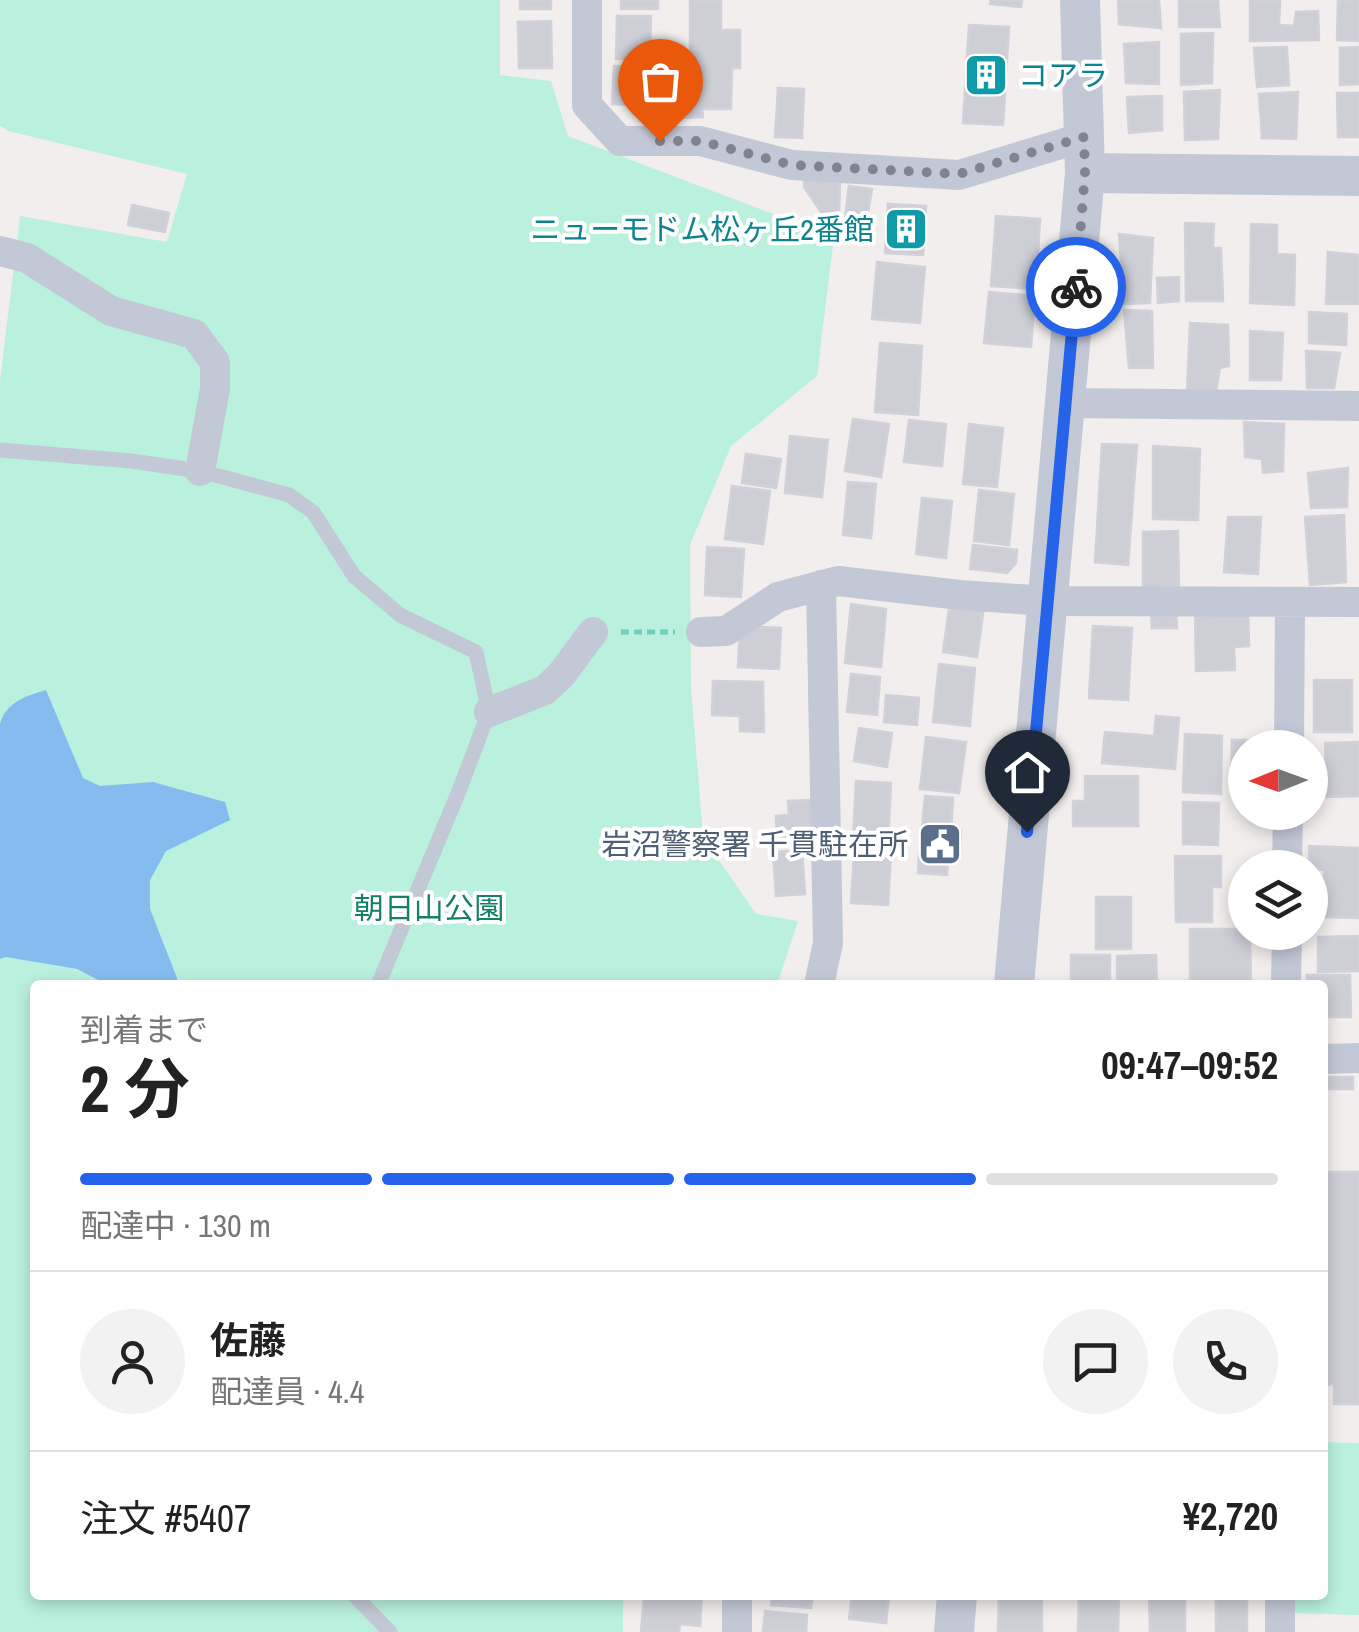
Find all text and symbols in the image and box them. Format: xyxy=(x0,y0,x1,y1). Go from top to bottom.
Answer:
pin xyxy=(618,39,703,142)
building icon: コアラ xyxy=(963,52,1009,98)
icon: bag xyxy=(633,54,688,109)
place label: コアラ xyxy=(1018,55,1108,95)
building icon: ニューモドム松ヶ丘2番館 xyxy=(883,206,929,252)
place label: ニューモドム松ヶ丘2番館 xyxy=(530,209,874,249)
courier xyxy=(1026,237,1126,337)
icon: bike xyxy=(1049,260,1104,315)
pin xyxy=(985,730,1070,833)
north arrow xyxy=(1228,730,1328,830)
map controls xyxy=(1228,730,1328,950)
icon: home xyxy=(1000,745,1055,800)
public building icon: 岩沼警察署 千貫駐在所 xyxy=(917,821,963,867)
place label: 岩沼警察署 千貫駐在所 xyxy=(601,824,908,864)
button: layers xyxy=(1228,850,1328,950)
park label: 朝日山公園 xyxy=(354,888,504,928)
text: 到着まで xyxy=(80,1008,208,1051)
text: 09:47–09:52 xyxy=(1101,1040,1278,1091)
text: 2 分 xyxy=(80,1045,189,1132)
text: 配達中 · 130 m xyxy=(80,1204,271,1247)
button: person xyxy=(80,1309,185,1414)
button: chat xyxy=(1043,1309,1148,1414)
button: phone xyxy=(1173,1309,1278,1414)
text: 佐藤 xyxy=(210,1315,286,1366)
text: 配達員 · 4.4 xyxy=(210,1370,364,1413)
text: ¥2,720 xyxy=(1183,1491,1278,1542)
text: 注文 #5407 xyxy=(80,1493,251,1544)

